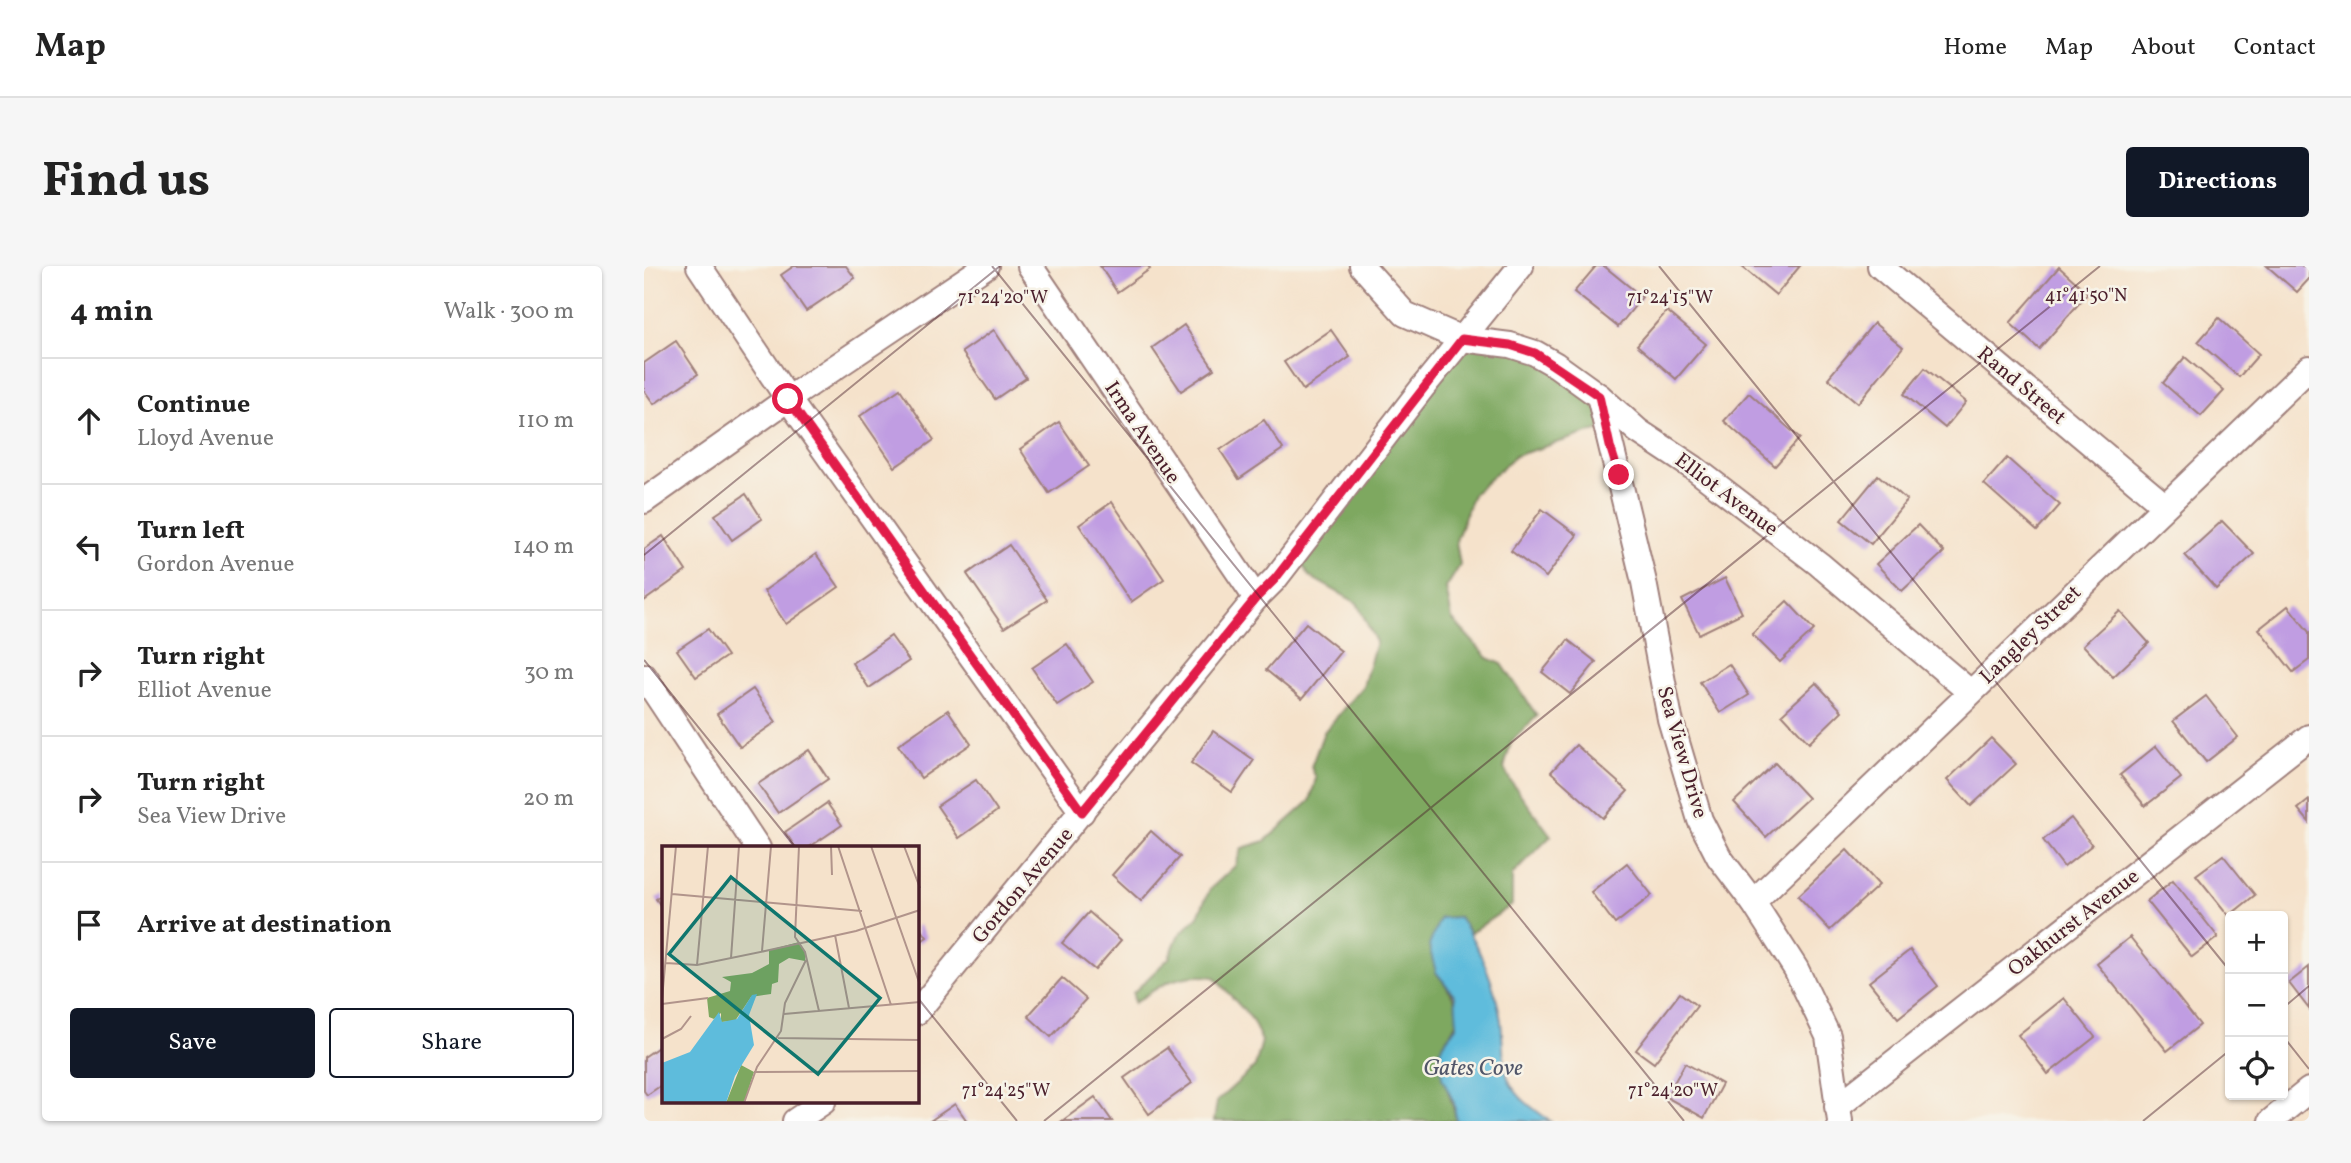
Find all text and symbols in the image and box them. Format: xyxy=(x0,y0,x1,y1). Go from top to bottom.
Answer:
text: Map xyxy=(35,25,106,71)
text: Home xyxy=(1943,31,2007,65)
text: Map xyxy=(2045,31,2093,65)
text: About xyxy=(2131,31,2196,65)
text: Contact xyxy=(2234,31,2316,65)
button: Directions xyxy=(2126,147,2309,217)
text: Find us xyxy=(42,148,210,217)
text: 41°41'50"N xyxy=(2045,284,2127,309)
text: 71°24'20"W xyxy=(958,286,1048,311)
text: 71°24'15"W xyxy=(1627,286,1713,311)
text: 4 min xyxy=(70,291,154,333)
text: Walk · 300 m xyxy=(444,296,574,328)
street label: Rand Street xyxy=(1970,340,2072,432)
street label: Irma Avenue xyxy=(1097,376,1187,490)
route start xyxy=(772,383,803,414)
text: Continue xyxy=(137,387,250,423)
icon: ahead xyxy=(70,402,108,440)
text: 110 m xyxy=(517,405,574,437)
text: Lloyd Avenue xyxy=(137,423,274,455)
street label: Elliot Avenue xyxy=(1668,447,1784,544)
route end xyxy=(1603,459,1634,490)
text: Turn left xyxy=(137,513,245,549)
icon: left xyxy=(70,528,108,566)
text: 140 m xyxy=(513,531,574,563)
text: Gordon Avenue xyxy=(137,549,294,581)
street label: Langley Street xyxy=(1974,579,2088,691)
text: Turn right xyxy=(137,639,265,675)
icon: right xyxy=(70,654,108,692)
text: 30 m xyxy=(524,657,574,689)
text: Elliot Avenue xyxy=(137,675,272,707)
street label: Sea View Drive xyxy=(1649,683,1714,822)
text: Turn right xyxy=(137,765,265,801)
icon: right xyxy=(70,780,108,818)
text: 20 m xyxy=(523,783,574,815)
text: Sea View Drive xyxy=(137,801,286,833)
street label: Gordon Avenue xyxy=(966,822,1080,950)
inset map xyxy=(662,846,919,1104)
street label: Oakhurst Avenue xyxy=(2002,863,2146,984)
icon: arrive xyxy=(70,906,108,944)
text: Arrive at destination xyxy=(137,907,392,943)
map controls xyxy=(2225,911,2288,1100)
button: + xyxy=(2225,911,2288,974)
button: − xyxy=(2225,974,2288,1037)
button: Save xyxy=(70,1008,315,1078)
button: Share xyxy=(329,1008,574,1078)
button: locate xyxy=(2225,1037,2288,1100)
water label: Gates Cove xyxy=(1423,1053,1523,1085)
text: 71°24'25"W xyxy=(962,1079,1050,1104)
text: 71°24'20"W xyxy=(1628,1079,1718,1104)

